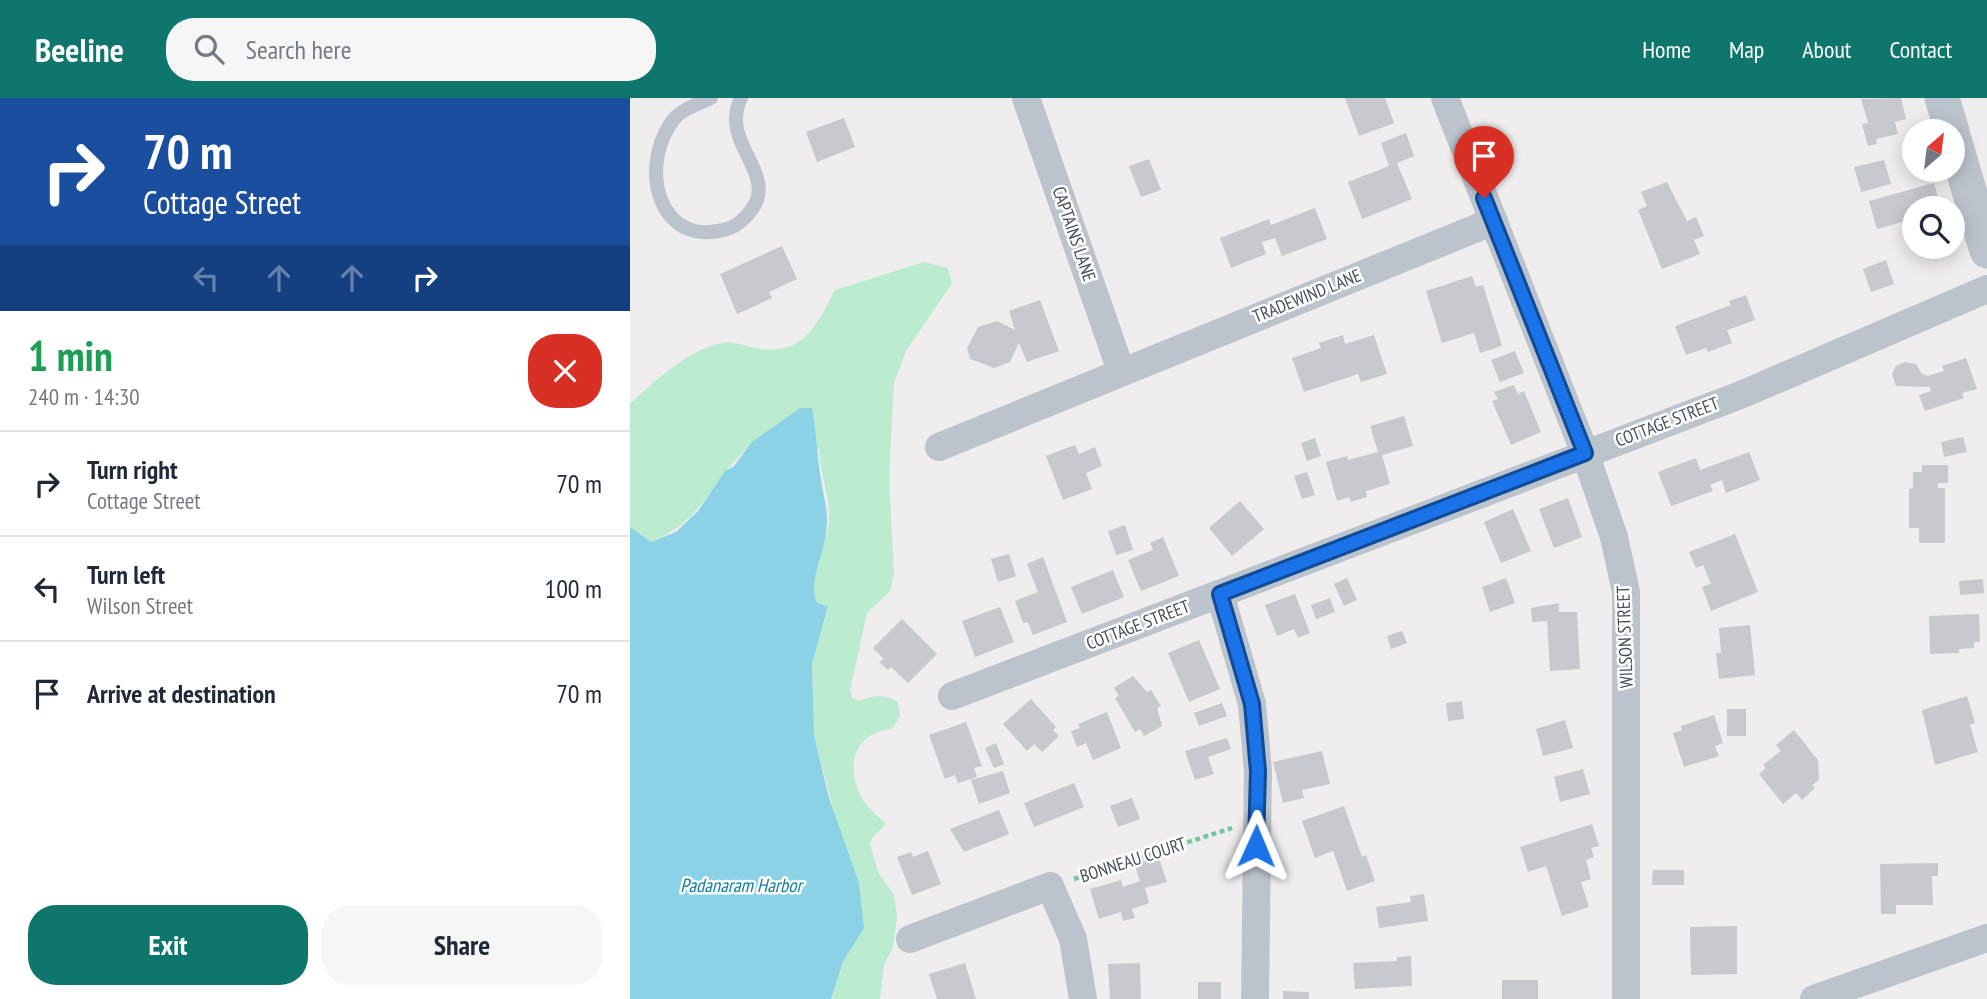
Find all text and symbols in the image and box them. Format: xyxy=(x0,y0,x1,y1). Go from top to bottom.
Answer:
search box xyxy=(166,18,656,81)
text: Beeline xyxy=(35,28,124,71)
icon: search xyxy=(190,30,228,68)
text: Search here xyxy=(246,33,351,66)
text: Home xyxy=(1642,34,1691,65)
text: Map xyxy=(1729,34,1764,65)
text: About xyxy=(1802,34,1851,65)
text: Contact xyxy=(1889,34,1952,65)
text: 70 m xyxy=(143,119,232,183)
north arrow xyxy=(1902,119,1965,182)
map controls xyxy=(1902,119,1965,259)
icon: right xyxy=(28,126,119,217)
pin xyxy=(1454,126,1514,198)
icon: arrive xyxy=(1465,137,1503,175)
text: Cottage Street xyxy=(143,181,301,223)
street label: CAPTAINS LANE xyxy=(1048,183,1101,284)
button: search xyxy=(1902,196,1965,259)
icon: left xyxy=(187,259,225,297)
icon: ahead xyxy=(260,259,298,297)
icon: ahead xyxy=(333,259,371,297)
icon: right xyxy=(406,259,444,297)
street label: TRADEWIND LANE xyxy=(1249,263,1364,328)
text: 1 min xyxy=(28,328,113,383)
button: close xyxy=(528,334,602,408)
text: 240 m · 14:30 xyxy=(28,382,140,411)
street label: COTTAGE STREET xyxy=(1612,391,1722,452)
text: Turn right xyxy=(87,453,178,486)
icon: right xyxy=(28,465,66,503)
text: 70 m xyxy=(556,467,602,500)
text: Cottage Street xyxy=(87,486,201,515)
text: Turn left xyxy=(87,558,165,591)
icon: left xyxy=(28,570,66,608)
text: 100 m xyxy=(544,572,602,605)
street label: WILSON STREET xyxy=(1611,585,1638,689)
text: Wilson Street xyxy=(87,591,193,620)
street label: COTTAGE STREET xyxy=(1083,594,1193,655)
icon: arrive xyxy=(28,675,66,713)
text: Arrive at destination xyxy=(87,677,276,710)
text: 70 m xyxy=(556,677,602,710)
position arrow xyxy=(1219,809,1293,883)
street label: BONNEAU COURT xyxy=(1077,832,1189,887)
water label: Padanaram Harbor xyxy=(680,873,804,897)
button: Exit xyxy=(28,905,308,985)
button: Share xyxy=(322,905,602,985)

